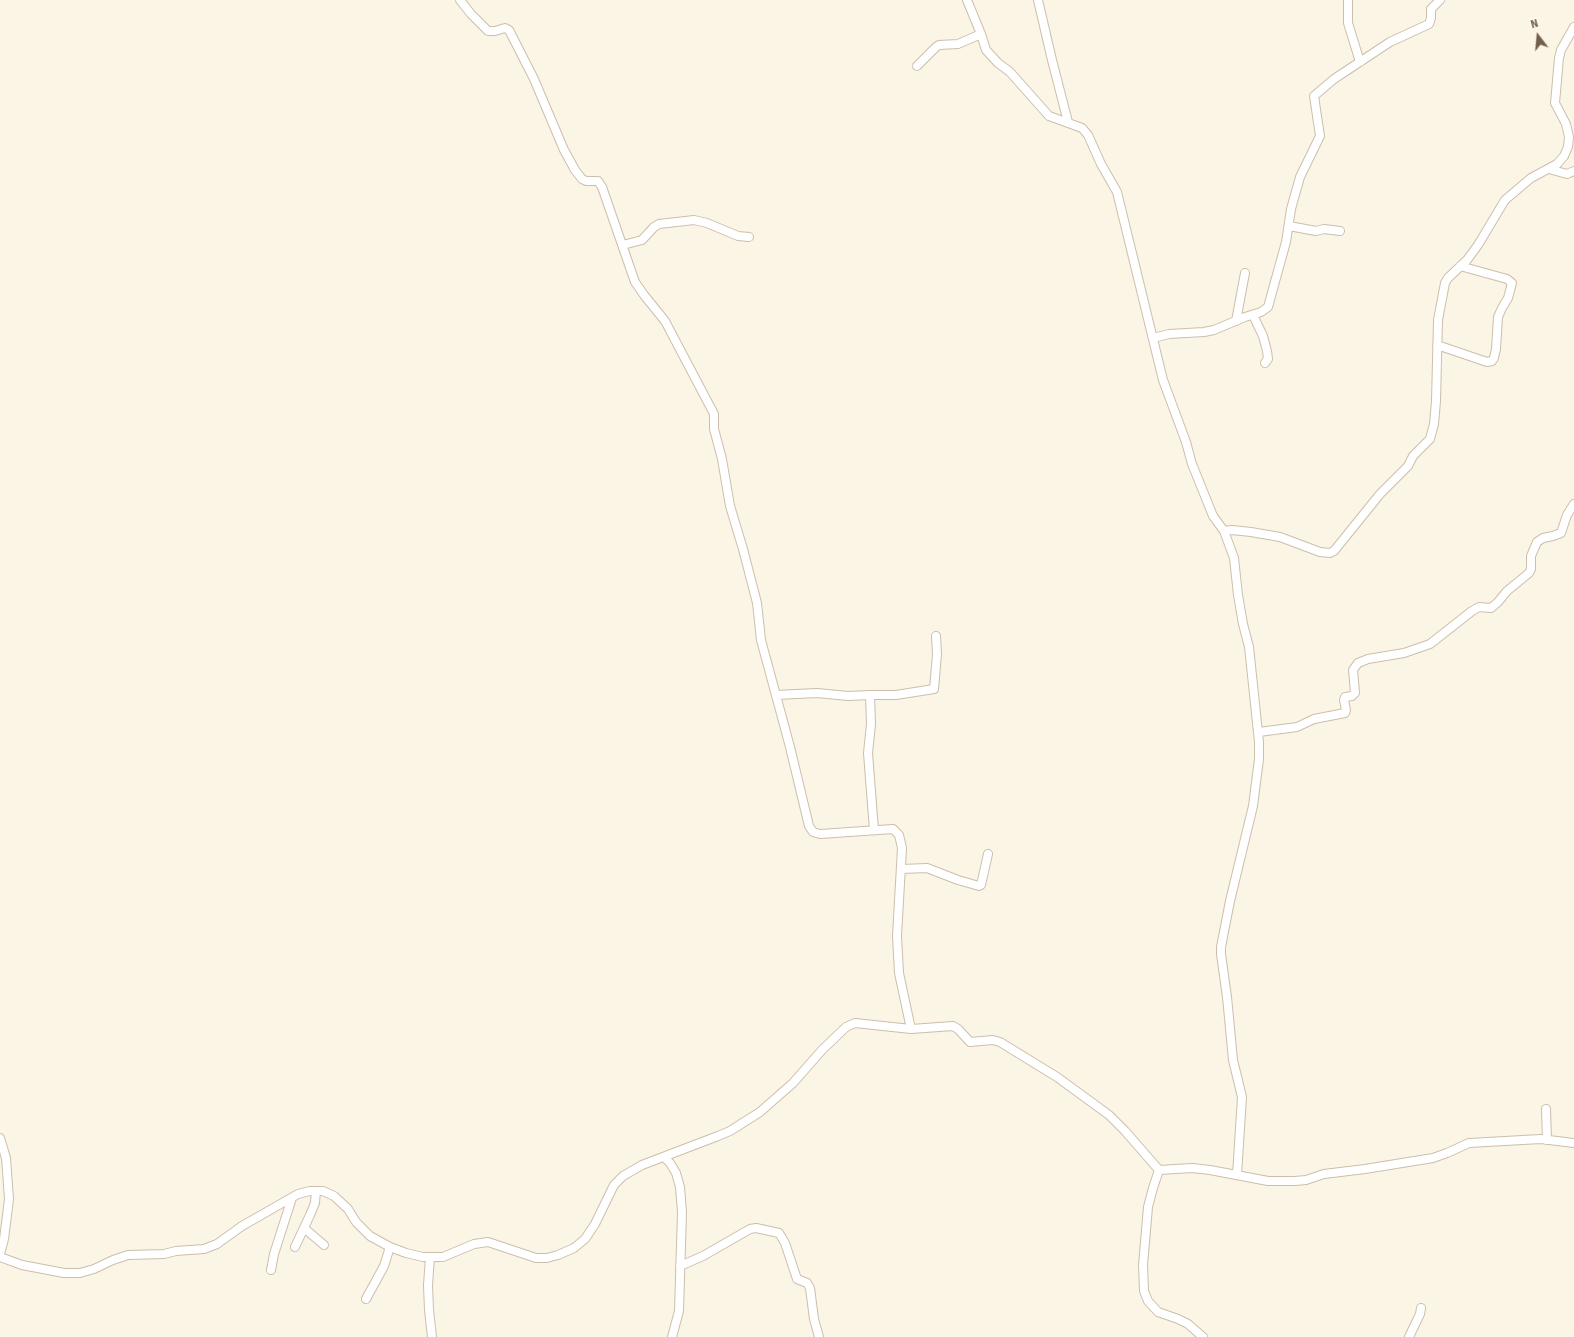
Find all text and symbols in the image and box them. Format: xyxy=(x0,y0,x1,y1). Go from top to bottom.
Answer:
north arrow xyxy=(1518,16,1558,56)
text: N xyxy=(1529,16,1540,32)

